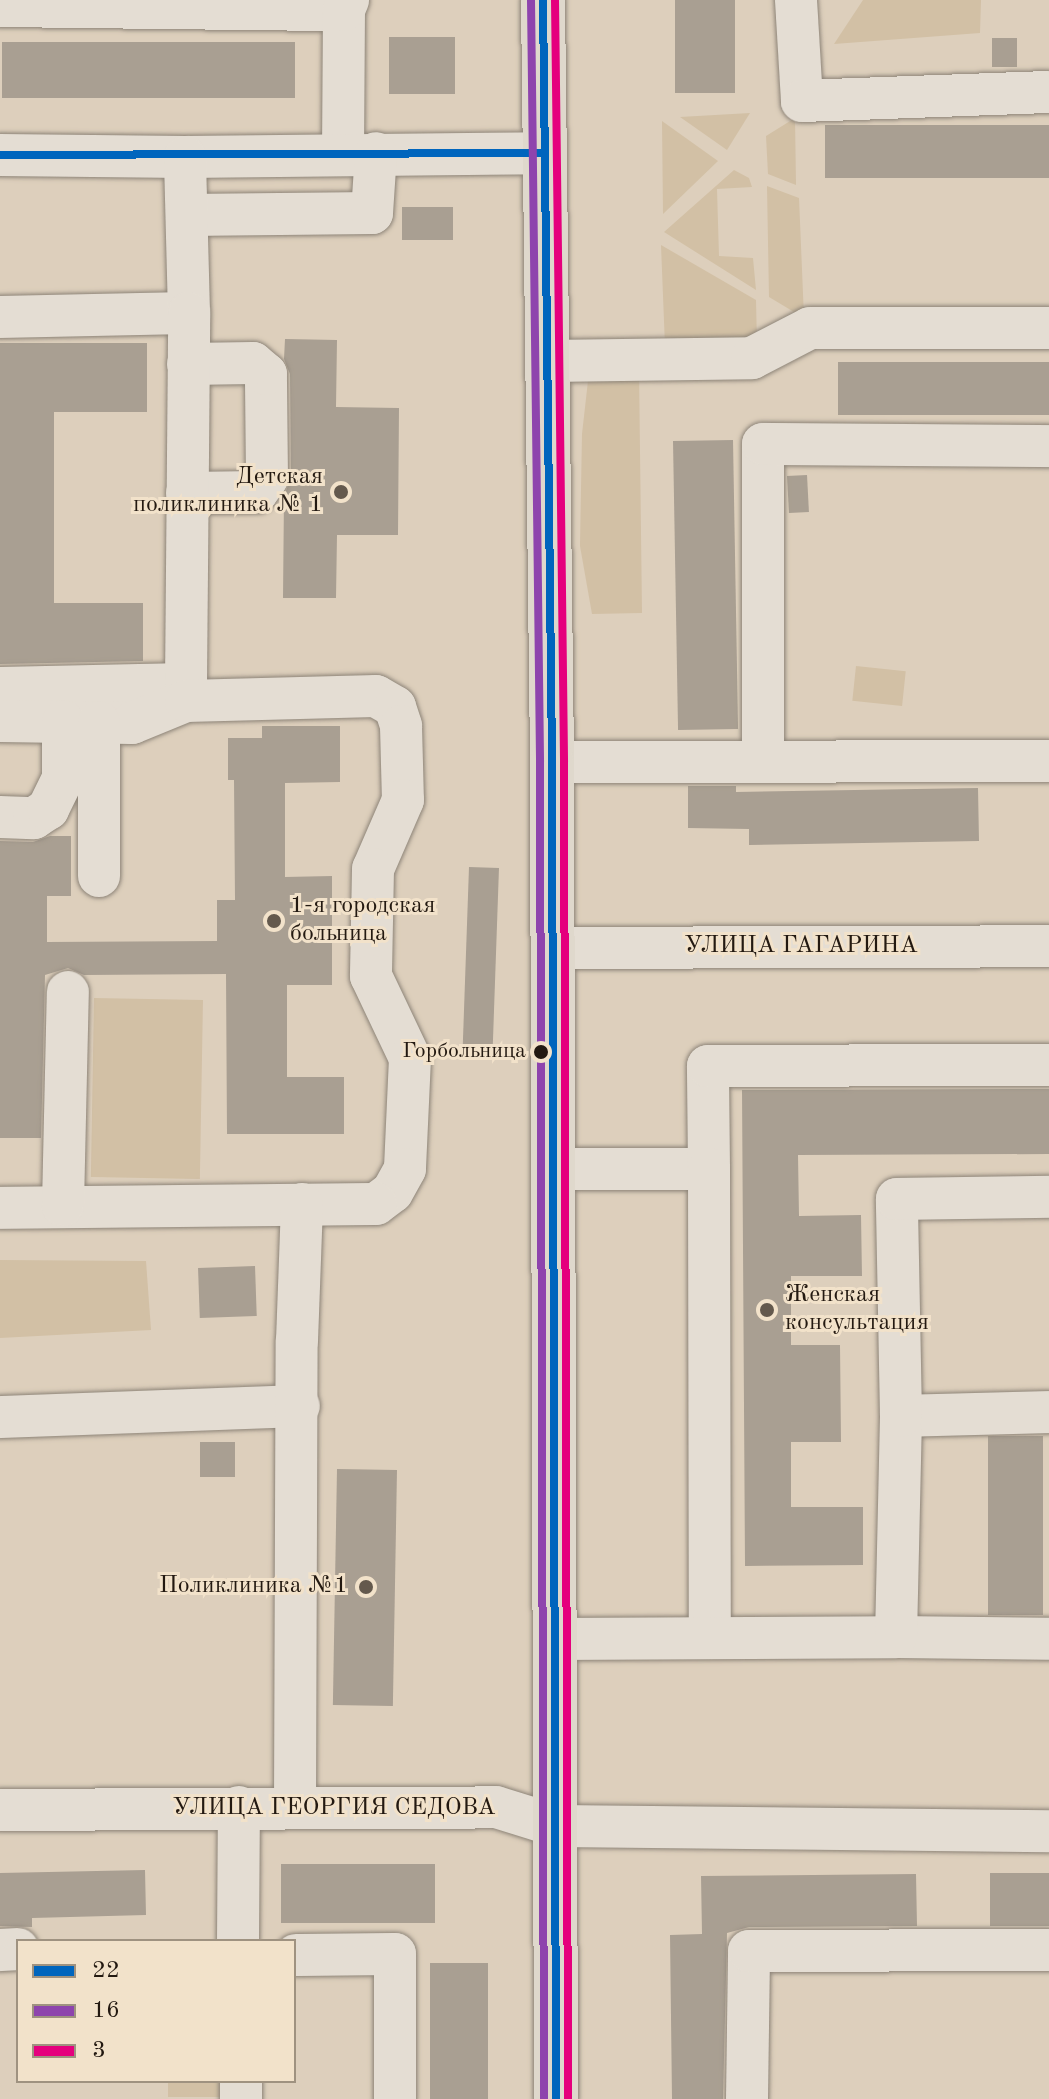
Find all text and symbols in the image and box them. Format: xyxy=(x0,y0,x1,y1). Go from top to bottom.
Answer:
place label: Детская поликлиника № 1 xyxy=(133,464,323,520)
marker: Детская поликлиника № 1 xyxy=(330,481,352,503)
place label: 1-я городская больница xyxy=(290,893,435,949)
marker: 1-я городская больница xyxy=(265,912,283,930)
street label: УЛИЦА ГАГАРИНА xyxy=(684,933,918,961)
place label: Горбольница xyxy=(402,1039,526,1065)
marker: Горбольница xyxy=(533,1044,549,1060)
place label: Женская консультация xyxy=(785,1282,929,1338)
marker: Женская консультация xyxy=(756,1299,778,1321)
place label: Поликлиника №1 xyxy=(159,1573,348,1601)
marker: Поликлиника №1 xyxy=(355,1576,377,1598)
street label: УЛИЦА ГЕОРГИЯ СЕДОВА xyxy=(172,1795,496,1823)
legend xyxy=(16,1939,296,2083)
text: 22 xyxy=(92,1959,120,1983)
text: 16 xyxy=(92,1999,120,2023)
text: 3 xyxy=(92,2039,106,2063)

